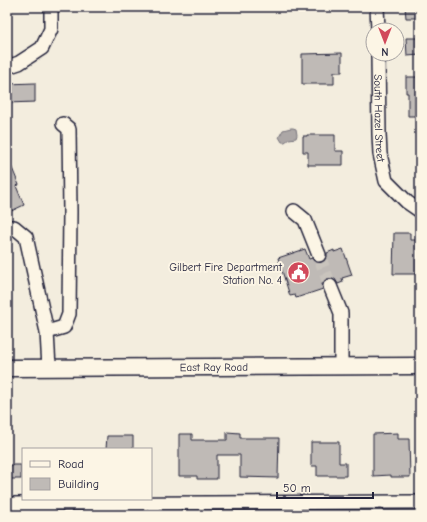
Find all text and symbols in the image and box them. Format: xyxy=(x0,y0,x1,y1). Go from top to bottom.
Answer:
north arrow xyxy=(365,22,405,62)
text: N xyxy=(381,45,389,58)
street label: South Hazel Street xyxy=(372,74,388,164)
public building icon: Gilbert Fire Department Station No. 4 xyxy=(285,260,311,286)
place label: Gilbert Fire Department Station No. 4 xyxy=(169,261,283,287)
street label: East Ray Road xyxy=(180,360,248,374)
legend xyxy=(22,448,152,500)
text: Road xyxy=(58,457,84,471)
scale bar xyxy=(277,474,373,500)
text: Building xyxy=(58,477,99,491)
text: 50 m xyxy=(283,481,311,495)

